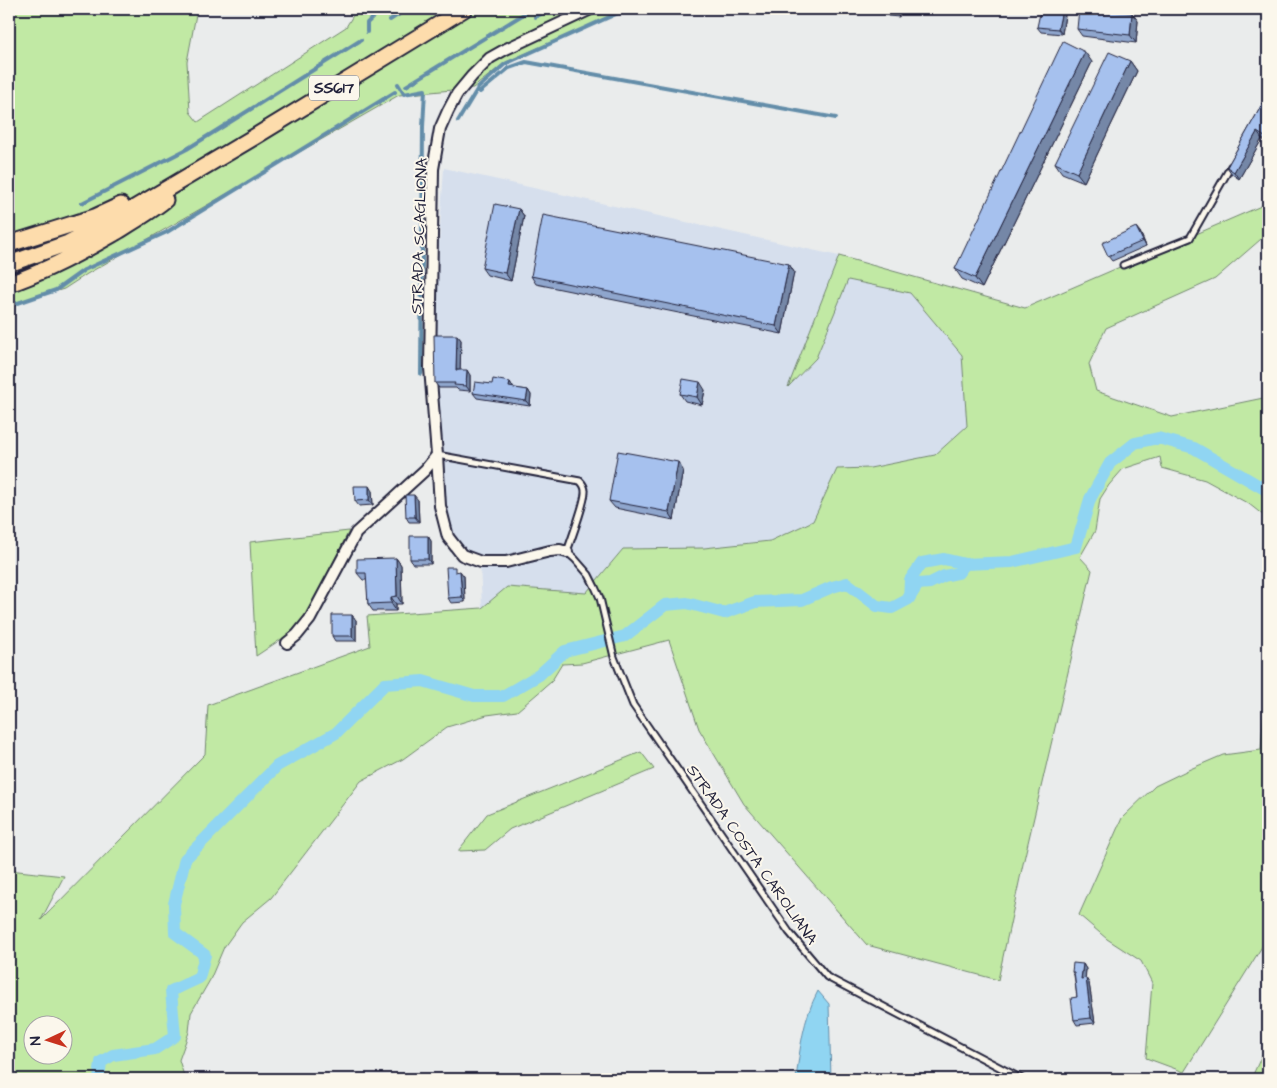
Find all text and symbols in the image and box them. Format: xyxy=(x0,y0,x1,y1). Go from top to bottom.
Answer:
road number: SS617 xyxy=(309,76,359,100)
street label: STRADA SCAGLIONA xyxy=(405,158,433,315)
street label: STRADA COSTA CAROLIANA xyxy=(681,760,823,949)
north arrow xyxy=(22,1016,72,1066)
text: N xyxy=(26,1036,46,1046)

